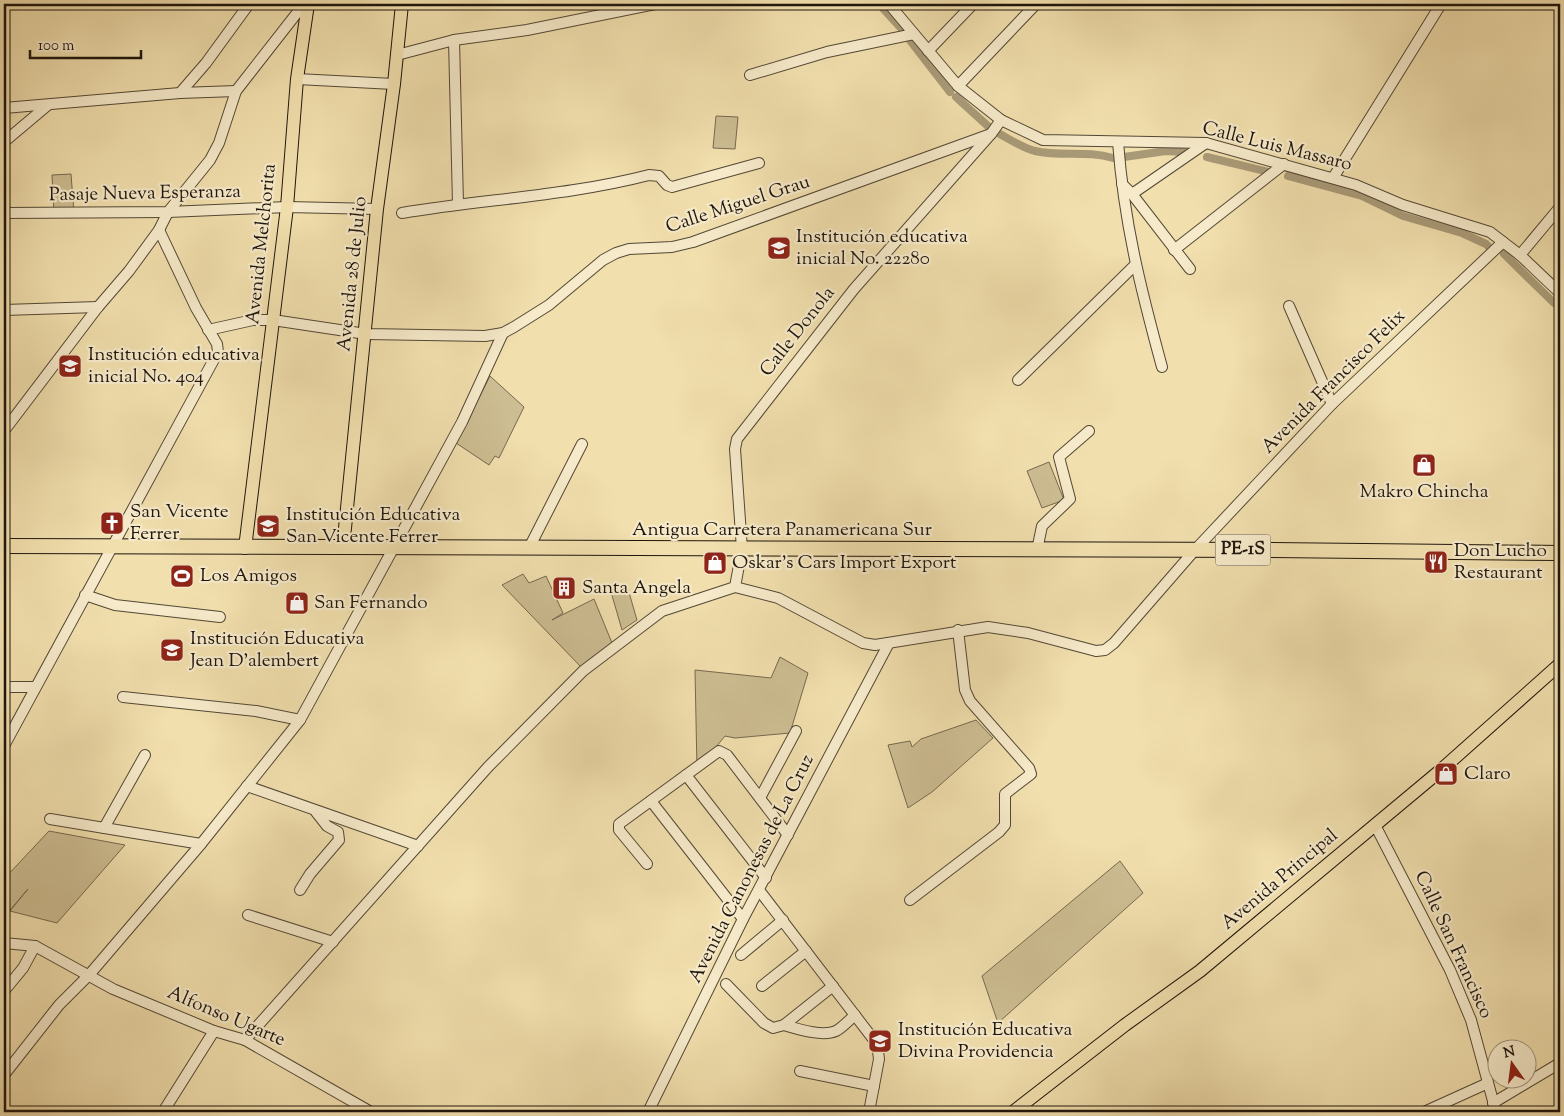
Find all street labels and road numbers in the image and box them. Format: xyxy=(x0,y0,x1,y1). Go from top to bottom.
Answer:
street label: Calle Luis Massaro xyxy=(1199,115,1355,179)
street label: Avenida Melchorita xyxy=(240,162,284,326)
street label: Calle Miguel Grau xyxy=(662,169,814,241)
street label: Pasaje Nueva Esperanza xyxy=(49,179,242,209)
street label: Avenida 28 de Julio xyxy=(331,195,375,353)
street label: Calle Donola xyxy=(754,281,842,383)
street label: Avenida Francisco Felix xyxy=(1256,304,1412,460)
street label: Antigua Carretera Panamericana Sur xyxy=(632,517,932,544)
road number: PE-1S xyxy=(1216,534,1270,566)
street label: Avenida Canonesas de La Cruz xyxy=(682,750,822,988)
street label: Avenida Principal xyxy=(1216,823,1344,937)
street label: Calle San Francisco xyxy=(1407,867,1499,1023)
street label: Alfonso Ugarte xyxy=(163,980,289,1054)

